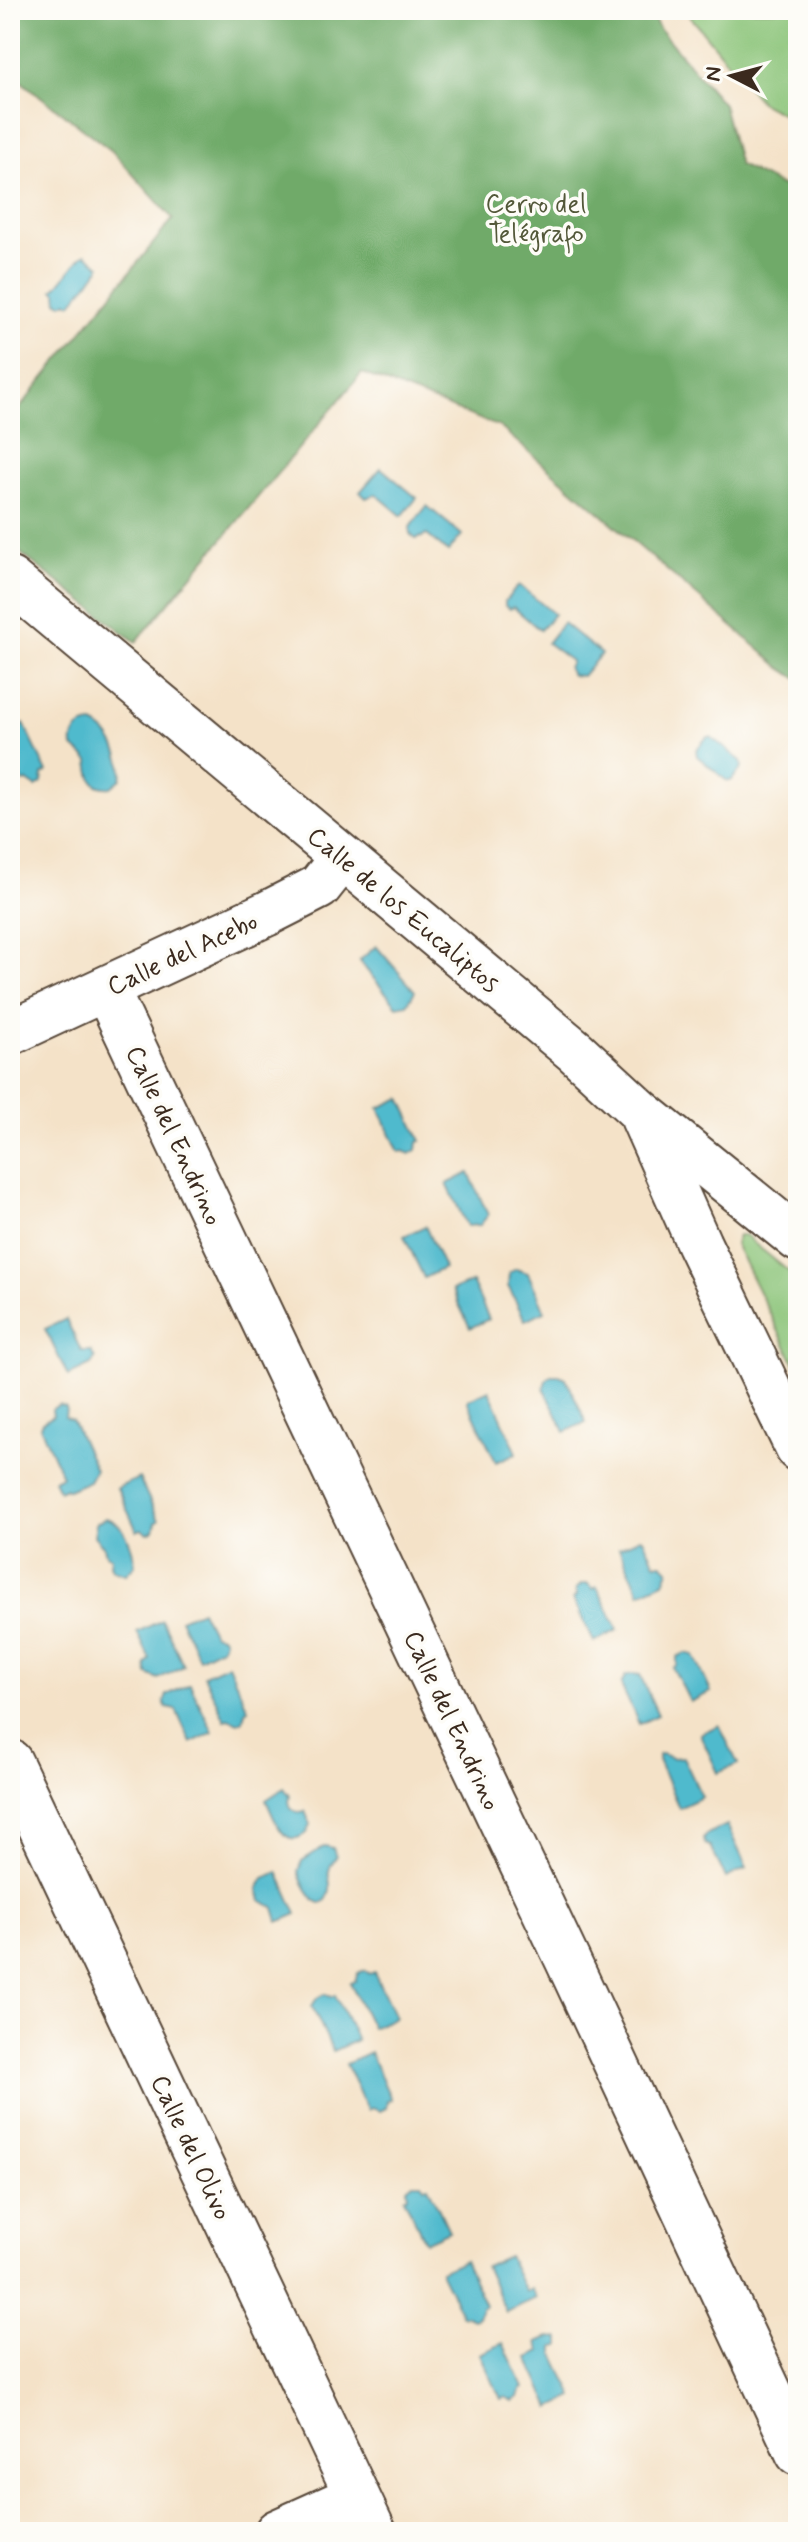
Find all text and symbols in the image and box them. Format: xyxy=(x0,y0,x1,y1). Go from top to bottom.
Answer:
north arrow xyxy=(692,36,772,116)
text: N xyxy=(699,65,729,83)
park label: Cerro del Telégrafo xyxy=(486,188,586,254)
street label: Calle de los Eucaliptos xyxy=(299,820,506,1001)
street label: Calle del Acebo xyxy=(102,905,264,1005)
street label: Calle del Endrino xyxy=(117,1041,230,1231)
street label: Calle del Endrino xyxy=(395,1626,508,1816)
street label: Calle del Olivo xyxy=(142,2070,239,2226)

